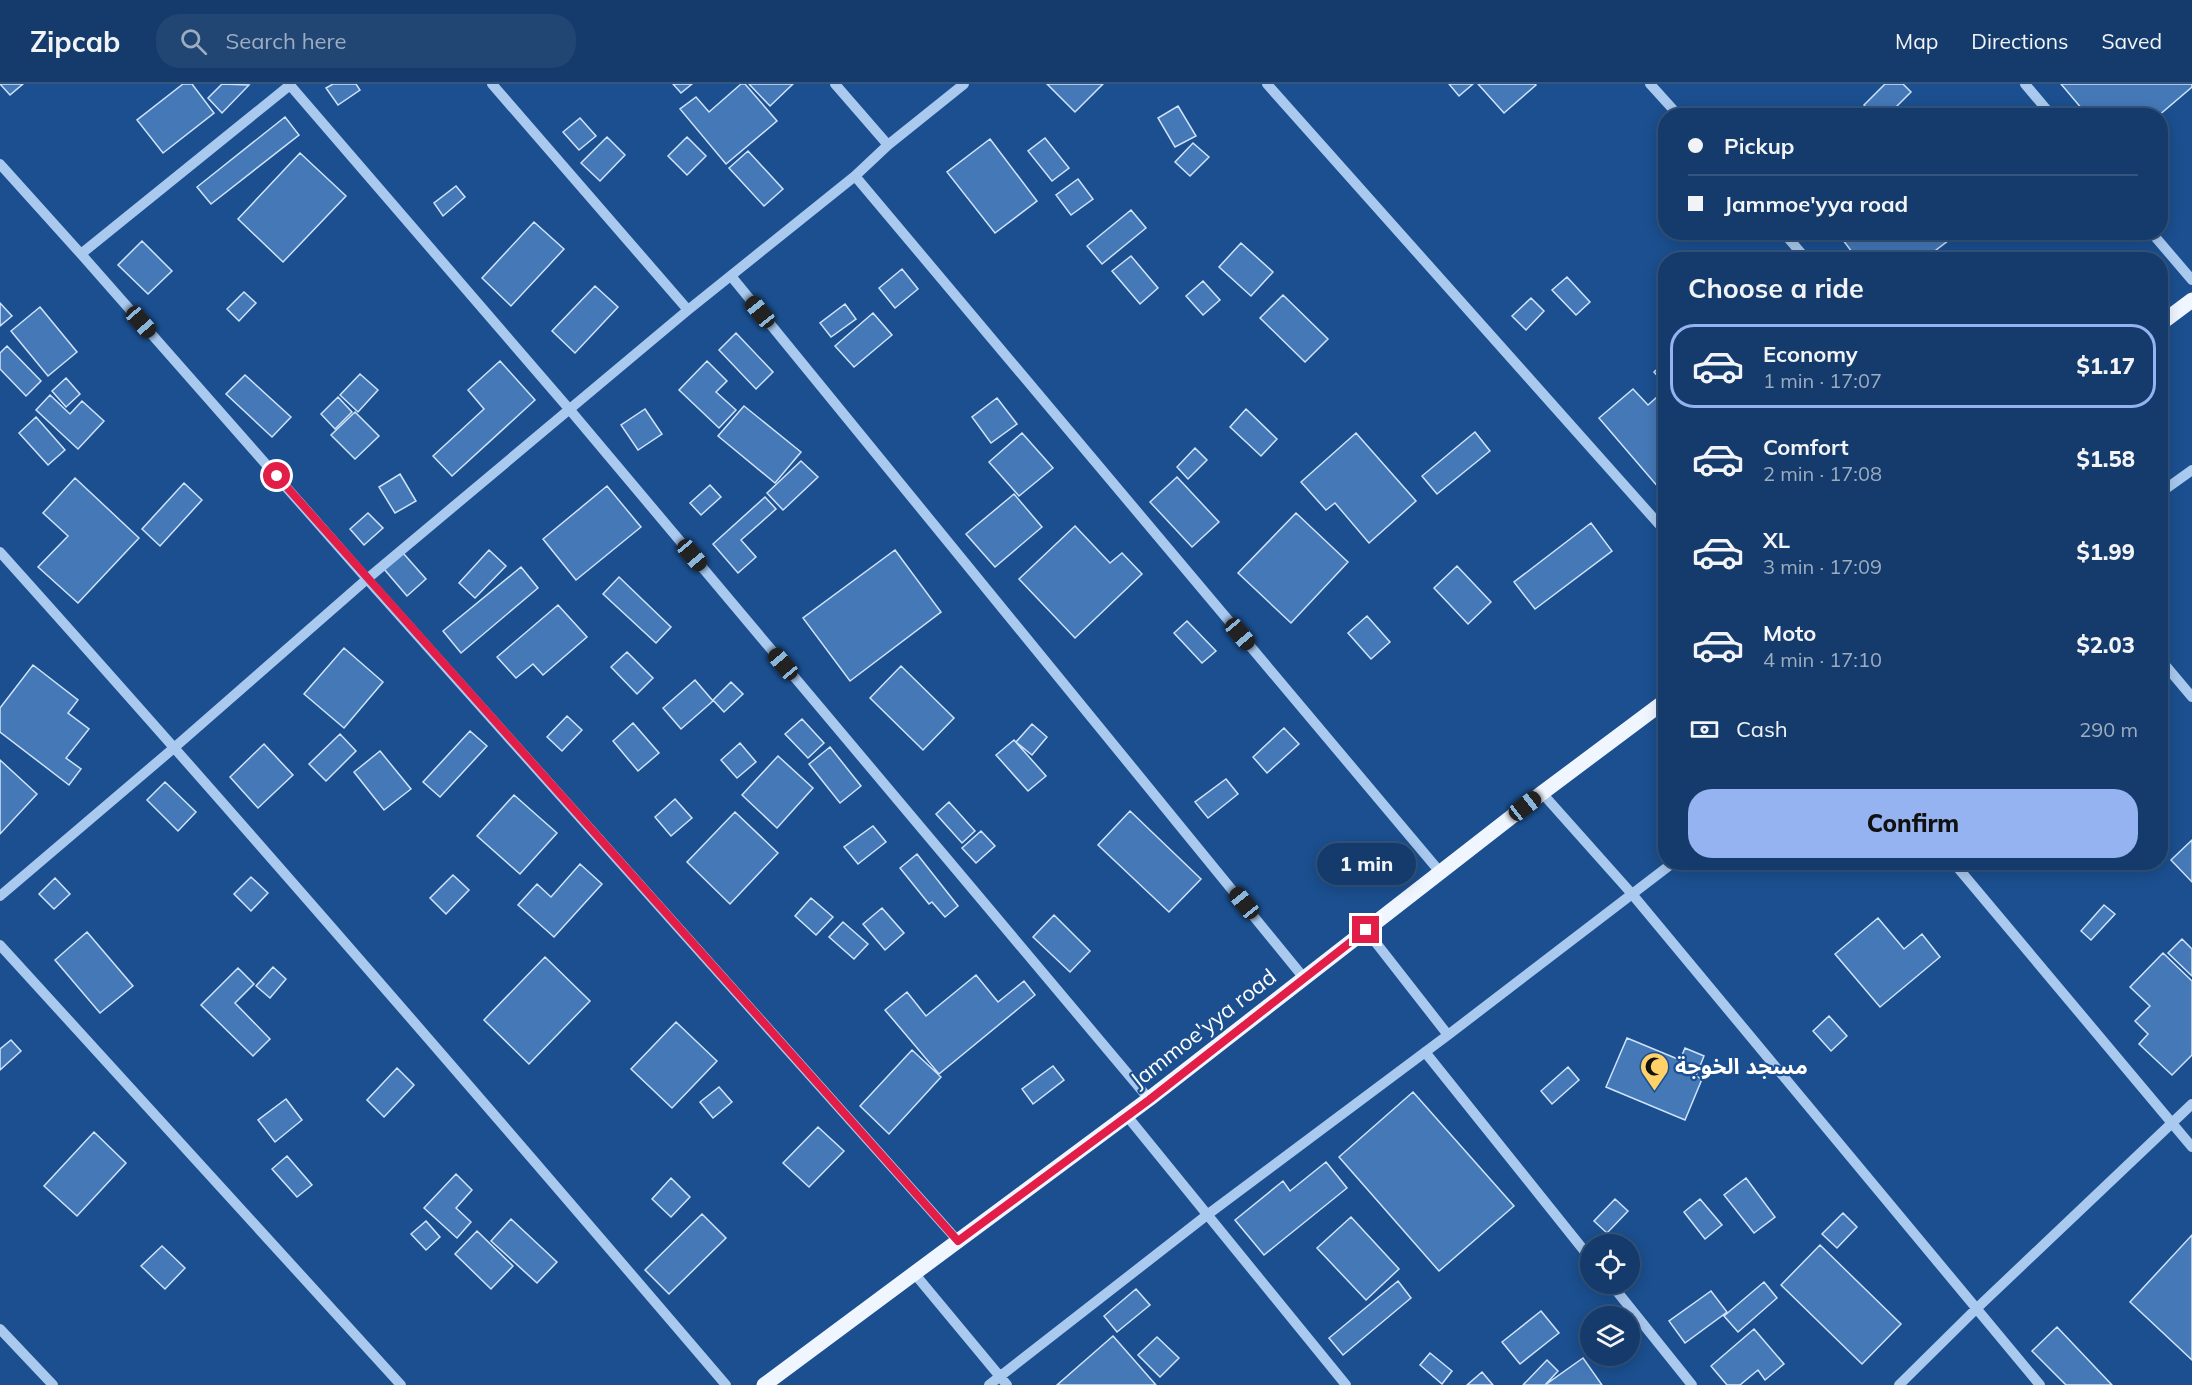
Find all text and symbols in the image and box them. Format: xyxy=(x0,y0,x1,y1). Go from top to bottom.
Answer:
search box xyxy=(156,14,576,68)
text: Zipcab xyxy=(30,24,120,59)
icon: search xyxy=(177,25,210,58)
text: Search here xyxy=(225,27,346,55)
text: Map xyxy=(1895,28,1938,54)
text: Directions xyxy=(1971,28,2068,54)
text: Saved xyxy=(2101,28,2162,54)
text: Pickup xyxy=(1724,132,1794,160)
text: Jammoe'yya road xyxy=(1724,190,1908,218)
text: Choose a ride xyxy=(1688,271,1864,305)
car xyxy=(742,292,778,332)
car xyxy=(122,303,160,341)
icon: car xyxy=(1691,339,1745,393)
text: Economy xyxy=(1763,340,1858,368)
text: $1.17 xyxy=(2076,352,2135,380)
text: 1 min · 17:07 xyxy=(1763,368,1882,393)
icon: car xyxy=(1691,432,1745,486)
text: Comfort xyxy=(1763,433,1849,461)
text: $1.58 xyxy=(2076,445,2135,473)
text: 2 min · 17:08 xyxy=(1763,461,1882,486)
route start xyxy=(263,462,290,489)
icon: car xyxy=(1691,525,1745,579)
text: XL xyxy=(1763,526,1790,554)
car xyxy=(674,535,710,575)
text: $1.99 xyxy=(2076,538,2135,566)
text: 3 min · 17:09 xyxy=(1763,554,1882,579)
car xyxy=(1222,614,1258,654)
icon: car xyxy=(1691,618,1745,672)
text: Moto xyxy=(1763,619,1816,647)
text: $2.03 xyxy=(2076,631,2135,659)
car xyxy=(765,644,801,684)
text: 4 min · 17:10 xyxy=(1763,647,1882,672)
icon: cash xyxy=(1688,713,1721,746)
text: Cash xyxy=(1736,715,1788,743)
text: 290 m xyxy=(2079,717,2138,742)
car xyxy=(1505,788,1545,824)
button: Confirm xyxy=(1688,789,2138,858)
callout: 1 min xyxy=(1316,843,1416,885)
text: 1 min xyxy=(1340,851,1393,876)
car xyxy=(1226,883,1262,923)
route end xyxy=(1352,916,1379,943)
street label: Jammoe'yya road xyxy=(1124,962,1282,1094)
mosque icon: مسجد الخوجة xyxy=(1638,1050,1670,1092)
place label: مسجد الخوجة xyxy=(1675,1052,1808,1080)
map controls xyxy=(1580,1234,1640,1366)
button: locate xyxy=(1580,1234,1640,1294)
button: layers xyxy=(1580,1306,1640,1366)

